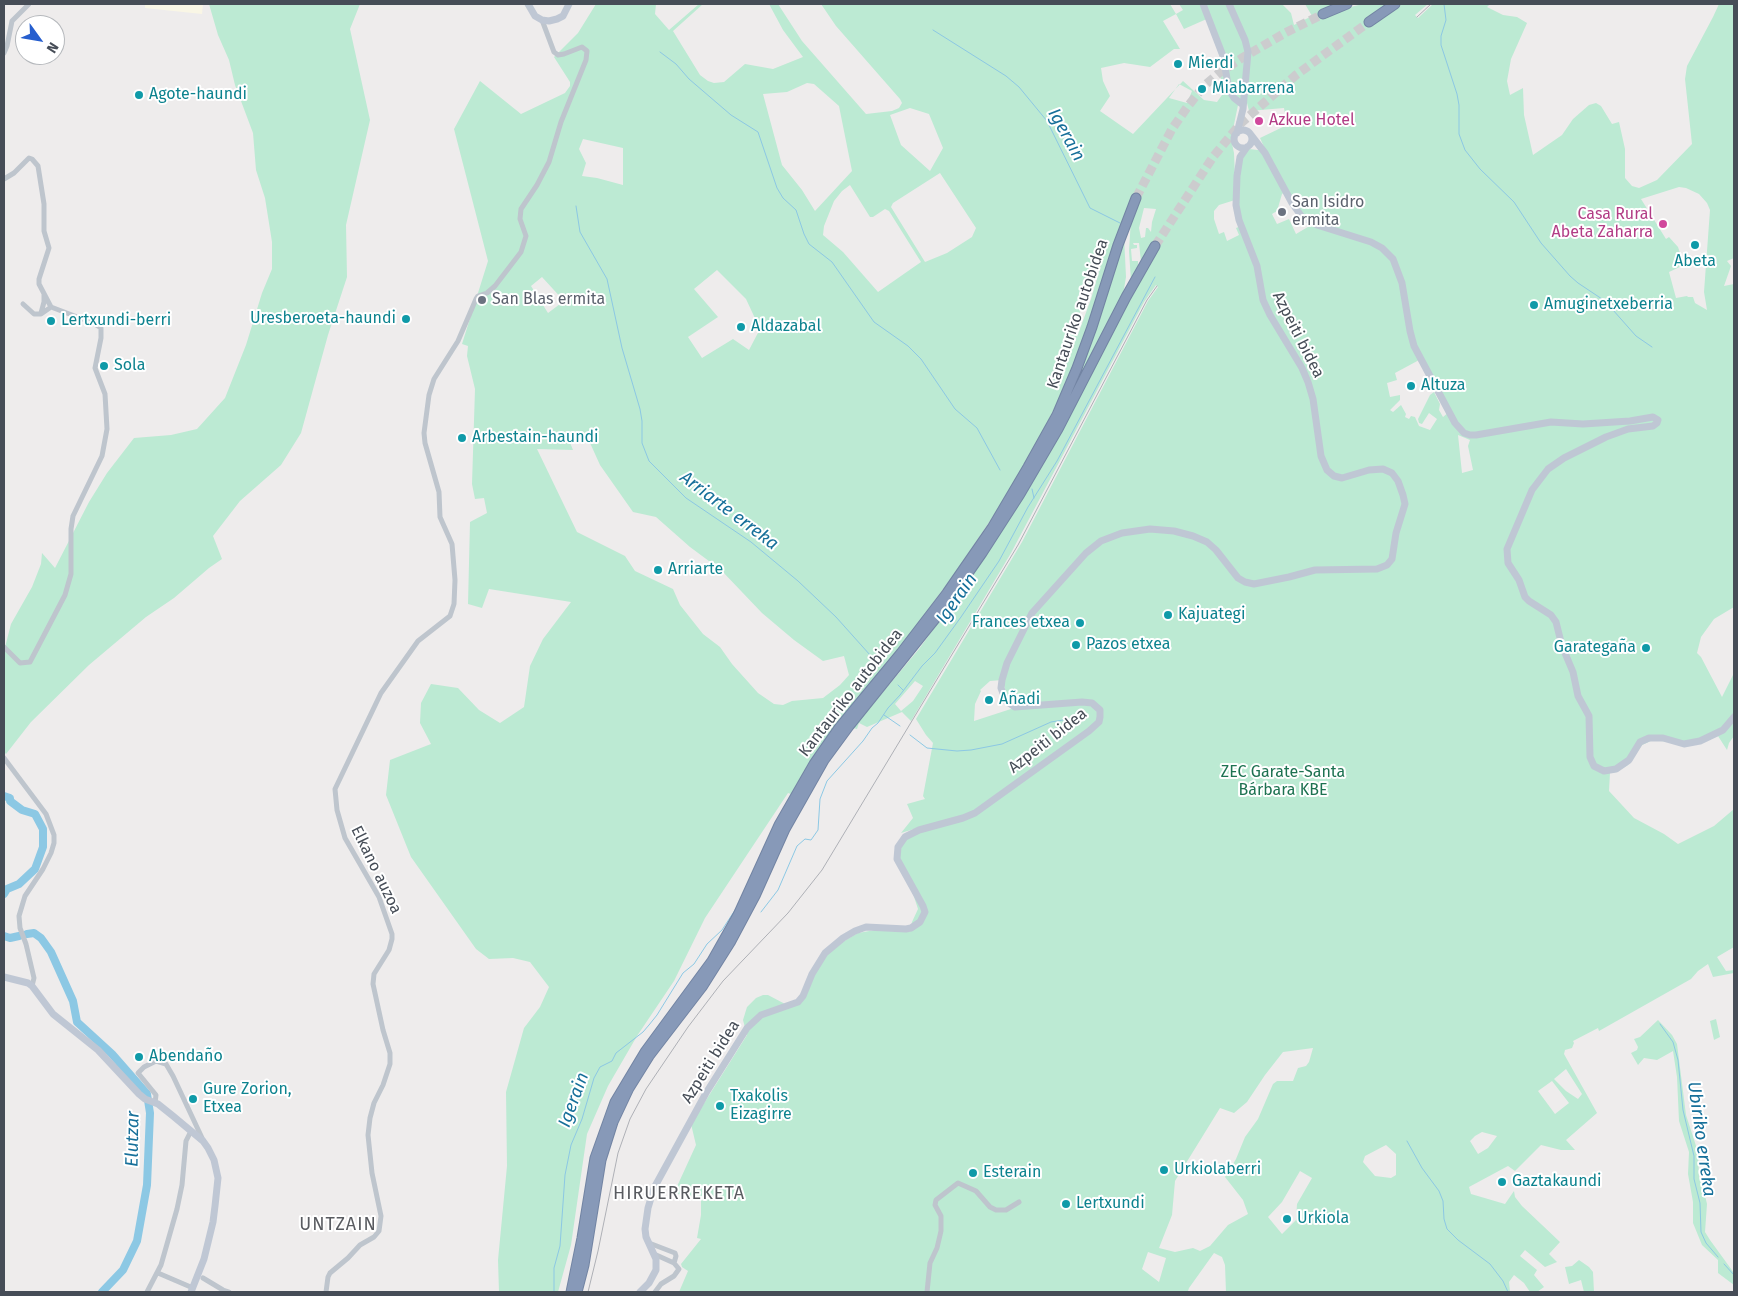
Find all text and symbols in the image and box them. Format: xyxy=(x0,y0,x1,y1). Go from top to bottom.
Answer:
north arrow xyxy=(15,15,65,65)
text: N xyxy=(43,39,62,56)
place label: Mierdi xyxy=(1188,54,1233,74)
marker: Mierdi xyxy=(1172,58,1184,70)
place label: Miabarrena xyxy=(1212,79,1294,99)
marker: Miabarrena xyxy=(1196,83,1208,95)
place label: Agote-haundi xyxy=(149,85,247,105)
marker: Agote-haundi xyxy=(133,89,145,101)
water label: Igerain xyxy=(1043,105,1089,165)
place label: Azkue Hotel xyxy=(1269,111,1355,131)
marker: Azkue Hotel xyxy=(1253,115,1265,127)
place label: San Isidro ermita xyxy=(1292,193,1364,231)
place label: Casa Rural Abeta Zaharra xyxy=(1552,205,1653,243)
marker: San Isidro ermita xyxy=(1276,206,1288,218)
marker: Casa Rural Abeta Zaharra xyxy=(1657,218,1669,230)
street label: Kantauriko autobidea xyxy=(1043,237,1113,391)
marker: Abeta xyxy=(1689,239,1701,251)
place label: Abeta xyxy=(1674,252,1716,272)
street label: Azpeiti bidea xyxy=(1268,289,1328,381)
place label: San Blas ermita xyxy=(492,290,605,310)
marker: San Blas ermita xyxy=(476,294,488,306)
place label: Amuginetxeberria xyxy=(1544,295,1673,315)
marker: Amuginetxeberria xyxy=(1528,299,1540,311)
place label: Uresberoeta-haundi xyxy=(250,309,396,329)
place label: Lertxundi-berri xyxy=(61,311,171,331)
marker: Uresberoeta-haundi xyxy=(400,313,412,325)
marker: Lertxundi-berri xyxy=(45,315,57,327)
place label: Aldazabal xyxy=(751,317,821,337)
marker: Aldazabal xyxy=(735,321,747,333)
place label: Sola xyxy=(114,356,145,376)
marker: Sola xyxy=(98,360,110,372)
place label: Altuza xyxy=(1421,376,1465,396)
marker: Altuza xyxy=(1405,380,1417,392)
place label: Arbestain-haundi xyxy=(472,428,599,448)
marker: Arbestain-haundi xyxy=(456,432,468,444)
water label: Arriarte erreka xyxy=(675,467,783,555)
place label: Arriarte xyxy=(668,560,723,580)
marker: Arriarte xyxy=(652,564,664,576)
water label: Igerain xyxy=(932,569,982,629)
place label: Kajuategi xyxy=(1178,605,1245,625)
marker: Kajuategi xyxy=(1162,609,1174,621)
place label: Frances etxea xyxy=(972,613,1070,633)
marker: Frances etxea xyxy=(1074,617,1086,629)
street label: Kantauriko autobidea xyxy=(795,625,907,761)
place label: Pazos etxea xyxy=(1086,635,1170,655)
place label: Garategaña xyxy=(1554,638,1636,658)
marker: Pazos etxea xyxy=(1070,639,1082,651)
marker: Garategaña xyxy=(1640,642,1652,654)
place label: Añadi xyxy=(999,690,1040,710)
marker: Añadi xyxy=(983,694,995,706)
street label: Azpeiti bidea xyxy=(1005,704,1091,778)
park label: ZEC Garate-Santa Bárbara KBE xyxy=(1221,763,1345,801)
street label: Elkano auzoa xyxy=(346,823,406,917)
street label: Azpeiti bidea xyxy=(678,1017,744,1107)
place label: Abendaño xyxy=(149,1047,223,1067)
marker: Abendaño xyxy=(133,1051,145,1063)
water label: Igerain xyxy=(554,1070,594,1130)
place label: Gure Zorion, Etxea xyxy=(203,1080,292,1118)
water label: Ubiriko erreka xyxy=(1682,1080,1720,1198)
place label: Txakolis Eizagirre xyxy=(730,1087,792,1125)
marker: Gure Zorion, Etxea xyxy=(187,1093,199,1105)
marker: Txakolis Eizagirre xyxy=(714,1100,726,1112)
water label: Elutzar xyxy=(122,1111,144,1167)
place label: Urkiolaberri xyxy=(1174,1160,1261,1180)
place label: Esterain xyxy=(983,1163,1041,1183)
marker: Urkiolaberri xyxy=(1158,1164,1170,1176)
marker: Esterain xyxy=(967,1167,979,1179)
place label: Gaztakaundi xyxy=(1512,1172,1602,1192)
marker: Gaztakaundi xyxy=(1496,1176,1508,1188)
district label: HIRUERREKETA xyxy=(611,1183,747,1205)
place label: Lertxundi xyxy=(1076,1194,1145,1214)
marker: Lertxundi xyxy=(1060,1198,1072,1210)
place label: Urkiola xyxy=(1297,1209,1349,1229)
marker: Urkiola xyxy=(1281,1213,1293,1225)
district label: UNTZAIN xyxy=(298,1214,378,1236)

